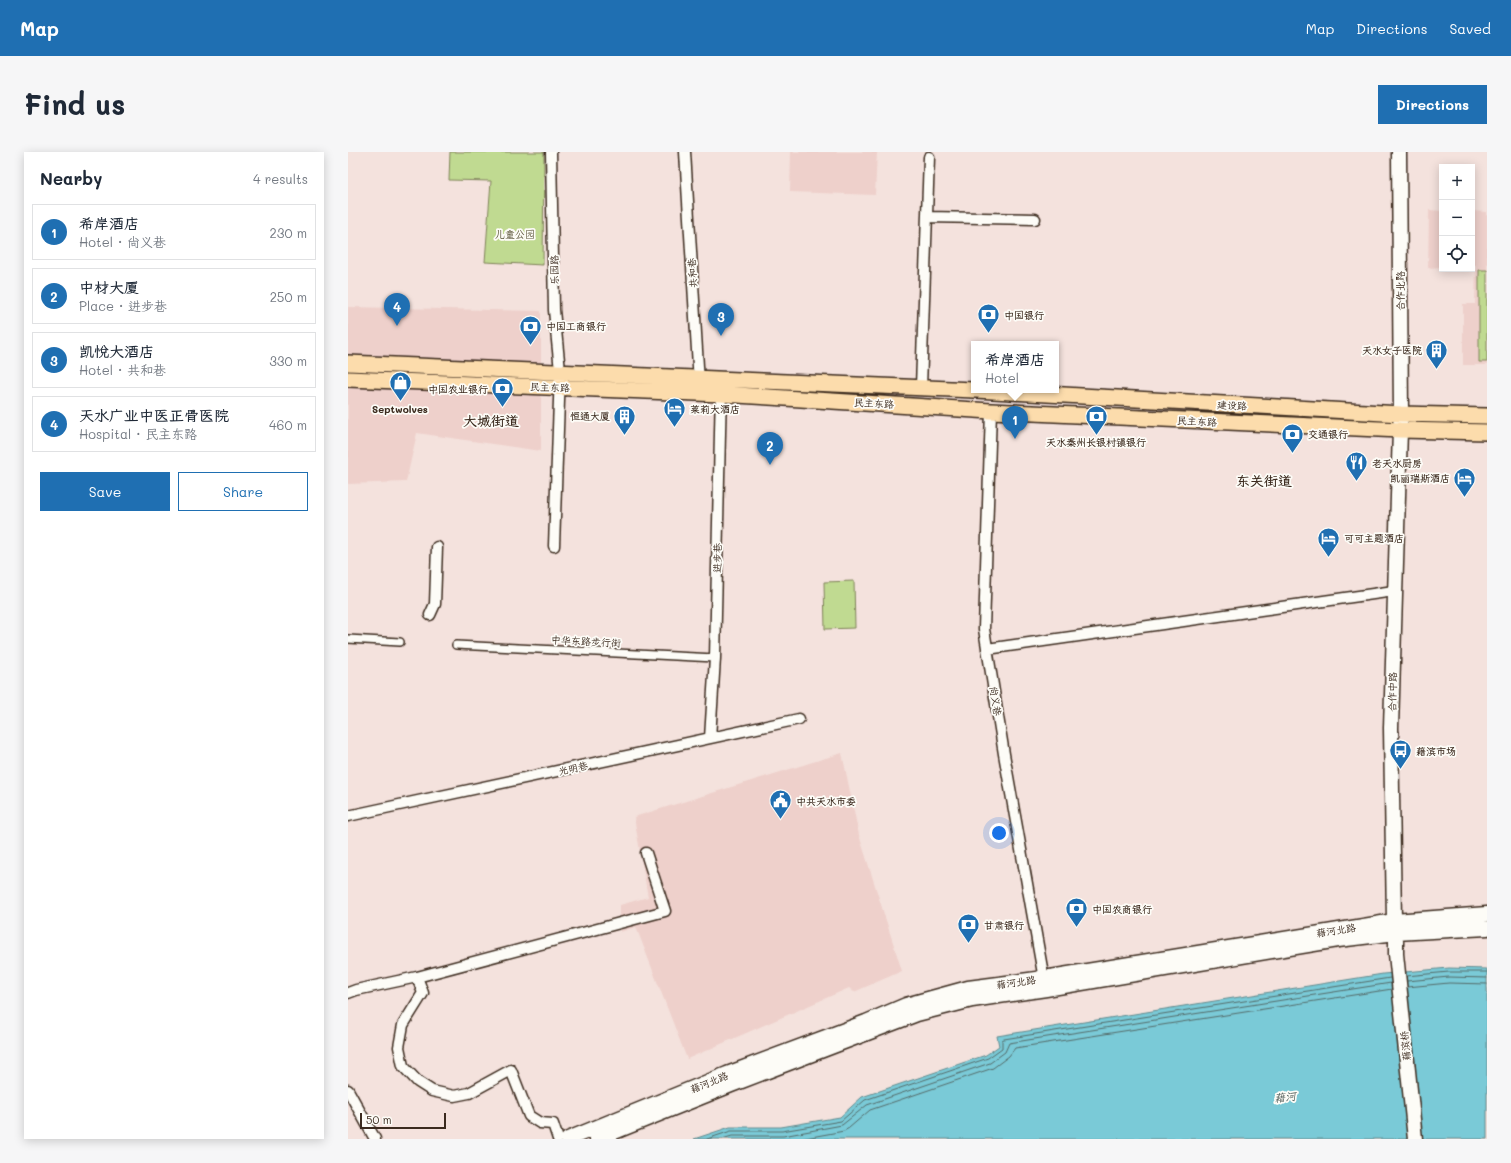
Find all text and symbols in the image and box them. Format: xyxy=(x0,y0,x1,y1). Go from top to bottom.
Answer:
text: Map xyxy=(20,16,59,41)
text: Map xyxy=(1306,19,1334,38)
text: Directions xyxy=(1356,19,1427,38)
text: Saved xyxy=(1449,19,1491,38)
button: Directions xyxy=(1378,85,1487,124)
text: Find us xyxy=(24,86,125,122)
map controls xyxy=(1439,164,1475,272)
button: + xyxy=(1439,164,1475,200)
text: Nearby xyxy=(40,167,102,189)
text: 4 results xyxy=(253,170,308,187)
button: − xyxy=(1439,200,1475,236)
text: 希岸酒店 xyxy=(79,213,139,233)
text: 1 xyxy=(51,224,57,241)
text: 230 m xyxy=(270,224,307,241)
park label: 儿童公园 xyxy=(495,227,535,241)
text: Hotel · 尚义巷 xyxy=(79,233,166,250)
button: locate xyxy=(1439,236,1475,272)
street label: 乐园路 xyxy=(547,255,561,285)
street label: 共和巷 xyxy=(684,257,700,288)
street label: 合作北路 xyxy=(1393,271,1407,311)
text: 中材大厦 xyxy=(79,277,139,297)
text: 2 xyxy=(50,288,58,305)
text: 250 m xyxy=(270,288,307,305)
pin: 4 xyxy=(384,293,410,326)
text: Place · 进步巷 xyxy=(79,297,167,314)
bank icon: 中国银行 xyxy=(975,302,1001,335)
pin: 3 xyxy=(708,303,734,336)
place label: 中国银行 xyxy=(1004,308,1044,322)
bank icon: 中国工商银行 xyxy=(518,313,544,346)
place label: 中国工商银行 xyxy=(546,319,606,333)
building icon: 天水女子医院 xyxy=(1424,337,1450,370)
text: 凯悦大酒店 xyxy=(79,341,154,361)
popup xyxy=(971,341,1059,393)
place label: 天水女子医院 xyxy=(1362,343,1422,357)
text: 希岸酒店 xyxy=(985,349,1045,369)
text: 3 xyxy=(50,352,58,369)
text: 330 m xyxy=(269,352,307,369)
text: Hotel · 共和巷 xyxy=(79,361,166,378)
text: Hotel xyxy=(985,369,1019,386)
shop icon: Septwolves xyxy=(387,370,413,403)
bank icon: 中国农业银行 xyxy=(490,376,516,409)
street label: 民主东路 xyxy=(530,379,570,395)
place label: 中国农业银行 xyxy=(428,382,488,396)
street label: 民主东路 xyxy=(854,395,894,411)
hotel icon: 莱莉大酒店 xyxy=(661,396,687,429)
street label: 建设路 xyxy=(1217,397,1247,413)
place label: Septwolves xyxy=(372,402,428,416)
place label: 莱莉大酒店 xyxy=(690,402,740,416)
building icon: 恒通大厦 xyxy=(612,403,638,436)
bank icon: 天水秦州长银村镇银行 xyxy=(1083,403,1109,436)
text: 天水广业中医正骨医院 xyxy=(79,405,229,425)
pin: 1 xyxy=(1002,406,1028,439)
place label: 恒通大厦 xyxy=(570,409,610,423)
district label: 大城街道 xyxy=(463,411,519,430)
street label: 民主东路 xyxy=(1177,413,1217,429)
text: 4 xyxy=(50,416,58,433)
text: 460 m xyxy=(269,416,307,433)
bank icon: 交通银行 xyxy=(1280,421,1306,454)
text: Hospital · 民主东路 xyxy=(79,425,197,442)
place label: 交通银行 xyxy=(1308,427,1348,441)
pin: 2 xyxy=(757,432,783,465)
place label: 天水秦州长银村镇银行 xyxy=(1046,435,1146,449)
restaurant icon: 老天水厨房 xyxy=(1344,450,1370,483)
place label: 老天水厨房 xyxy=(1372,456,1422,470)
hotel icon: 凯丽瑞斯酒店 xyxy=(1452,465,1478,498)
district label: 东关街道 xyxy=(1236,471,1292,490)
place label: 凯丽瑞斯酒店 xyxy=(1390,471,1450,485)
button: Save xyxy=(40,472,170,511)
button: Share xyxy=(178,472,308,511)
hotel icon: 可可主题酒店 xyxy=(1315,525,1341,558)
place label: 可可主题酒店 xyxy=(1344,531,1404,545)
street label: 进步巷 xyxy=(710,542,724,573)
street label: 中华东路步行街 xyxy=(551,632,621,650)
street label: 合作中路 xyxy=(1385,672,1399,712)
street label: 尚义巷 xyxy=(987,685,1005,718)
bus stop icon: 藉滨市场 xyxy=(1388,738,1414,771)
place label: 藉滨市场 xyxy=(1416,744,1456,758)
street label: 光明巷 xyxy=(557,758,590,778)
public building icon: 中共天水市委 xyxy=(767,788,793,821)
place label: 中共天水市委 xyxy=(796,794,856,808)
your location xyxy=(989,823,1009,843)
bank icon: 中国农商银行 xyxy=(1063,896,1089,929)
place label: 中国农商银行 xyxy=(1092,902,1152,916)
bank icon: 甘肃银行 xyxy=(955,912,981,945)
place label: 甘肃银行 xyxy=(984,918,1024,932)
street label: 藉河北路 xyxy=(1315,920,1357,940)
street label: 藉河北路 xyxy=(995,972,1037,992)
street label: 藉滨桥 xyxy=(1396,1030,1414,1062)
street label: 藉河北路 xyxy=(688,1068,730,1096)
water label: 藉河 xyxy=(1273,1088,1299,1105)
scale bar xyxy=(360,1111,446,1130)
text: 50 m xyxy=(366,1112,392,1127)

